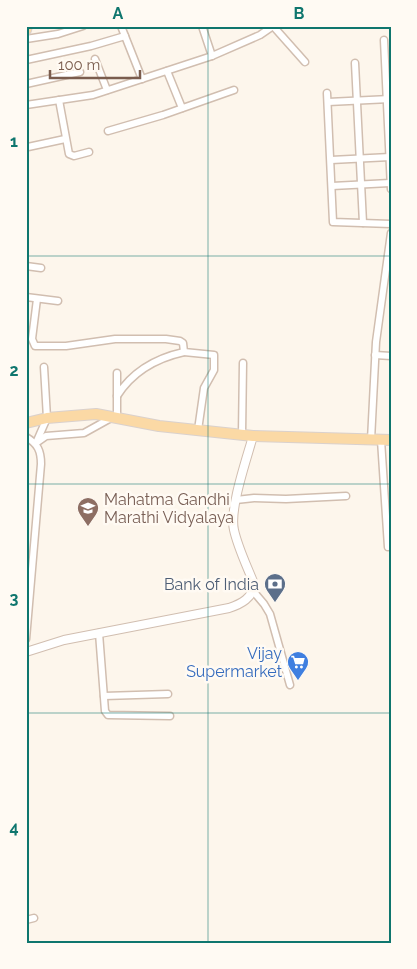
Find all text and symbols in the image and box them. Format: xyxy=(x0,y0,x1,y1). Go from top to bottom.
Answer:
text: A xyxy=(113,4,124,23)
text: B xyxy=(294,4,305,23)
scale bar xyxy=(50,48,140,80)
text: 100 m xyxy=(58,56,100,74)
text: 1 xyxy=(10,132,18,151)
text: 2 xyxy=(9,361,19,380)
place label: Mahatma Gandhi Marathi Vidyalaya xyxy=(104,490,234,527)
school or university icon: Mahatma Gandhi Marathi Vidyalaya xyxy=(76,496,100,527)
bank icon: Bank of India xyxy=(263,572,287,603)
place label: Bank of India xyxy=(164,575,259,594)
text: 3 xyxy=(10,589,19,608)
place label: Vijay Supermarket xyxy=(186,644,283,681)
supermarket icon: Vijay Supermarket xyxy=(286,650,310,681)
text: 4 xyxy=(9,818,19,837)

